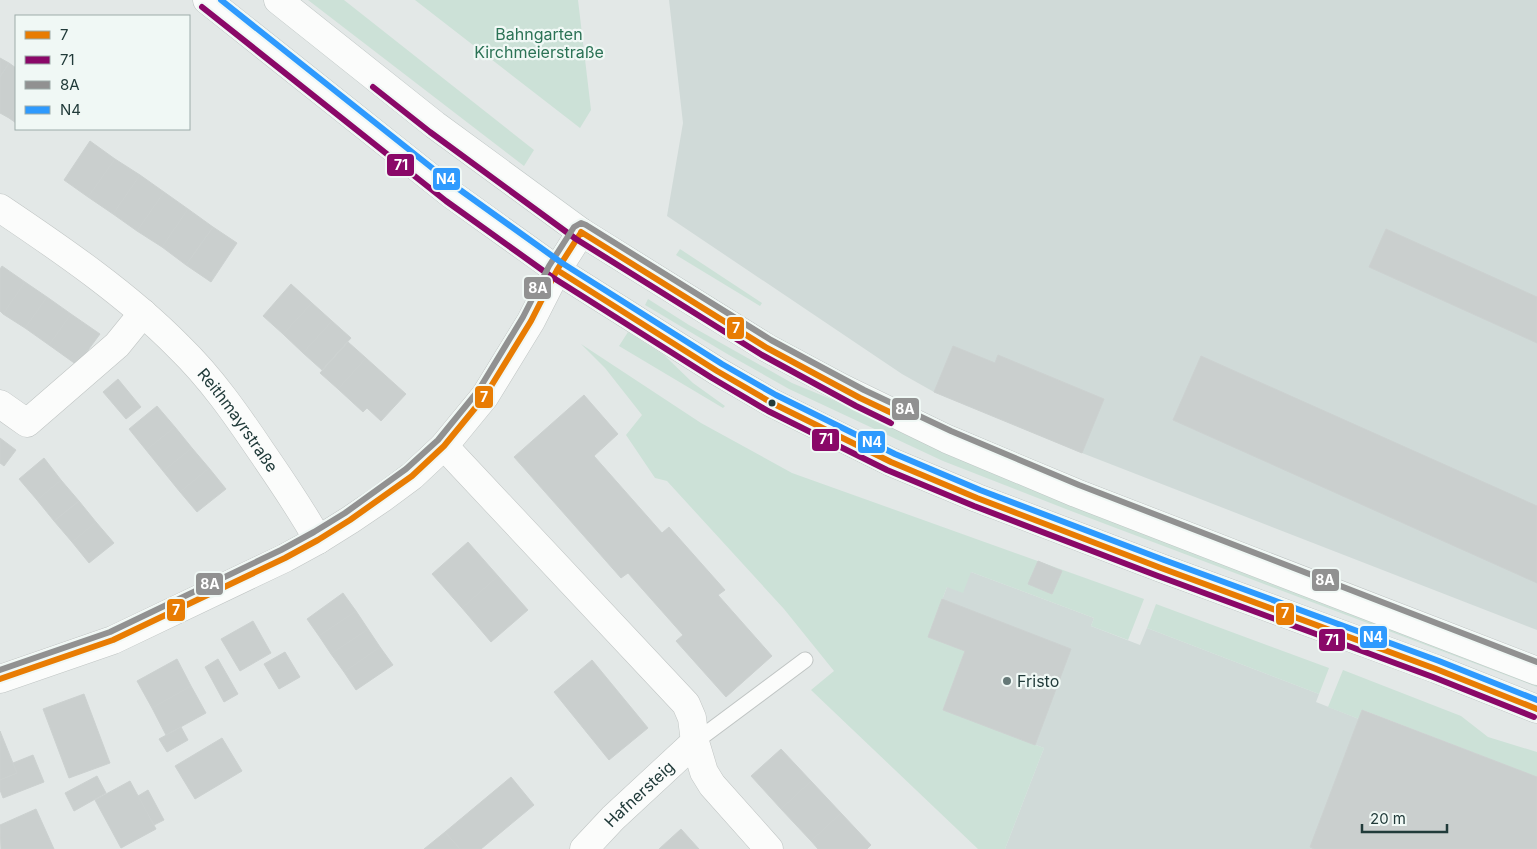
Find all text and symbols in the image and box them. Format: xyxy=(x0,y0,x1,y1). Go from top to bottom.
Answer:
legend xyxy=(15,15,190,130)
park label: Bahngarten Kirchmeierstraße xyxy=(474,24,604,62)
text: 7 xyxy=(60,25,69,44)
text: 71 xyxy=(60,50,75,69)
text: 8A xyxy=(60,75,80,94)
text: N4 xyxy=(60,100,81,119)
line badge: 71 xyxy=(386,153,415,177)
text: 71 xyxy=(394,156,408,173)
line badge: N4 xyxy=(432,167,461,191)
text: N4 xyxy=(436,170,456,187)
line badge: 8A xyxy=(523,276,552,300)
text: 8A xyxy=(528,279,548,296)
line badge: 7 xyxy=(726,316,745,340)
text: 7 xyxy=(732,319,740,336)
street label: Reithmayrstraße xyxy=(194,364,282,476)
line badge: 7 xyxy=(474,385,494,409)
text: 7 xyxy=(480,388,488,405)
line badge: 8A xyxy=(891,397,920,421)
unlabelled marker xyxy=(767,398,777,408)
text: 8A xyxy=(895,400,915,417)
line badge: 71 xyxy=(811,428,840,452)
text: 71 xyxy=(819,430,833,447)
line badge: N4 xyxy=(857,430,886,454)
text: N4 xyxy=(862,433,882,450)
line badge: 8A xyxy=(1311,568,1340,592)
text: 8A xyxy=(1315,571,1335,588)
line badge: 8A xyxy=(195,572,224,596)
text: 8A xyxy=(200,575,220,592)
line badge: 7 xyxy=(166,598,186,622)
text: 7 xyxy=(172,601,180,618)
line badge: 7 xyxy=(1275,602,1295,626)
text: 7 xyxy=(1281,604,1289,621)
line badge: N4 xyxy=(1359,625,1388,649)
line badge: 71 xyxy=(1318,628,1346,652)
text: N4 xyxy=(1363,628,1383,645)
text: 71 xyxy=(1325,631,1339,648)
place label: Fristo xyxy=(1017,671,1059,691)
marker: Fristo xyxy=(1001,675,1013,687)
street label: Hafnersteig xyxy=(600,757,678,831)
scale bar xyxy=(1362,802,1447,834)
text: 20 m xyxy=(1370,809,1406,828)

